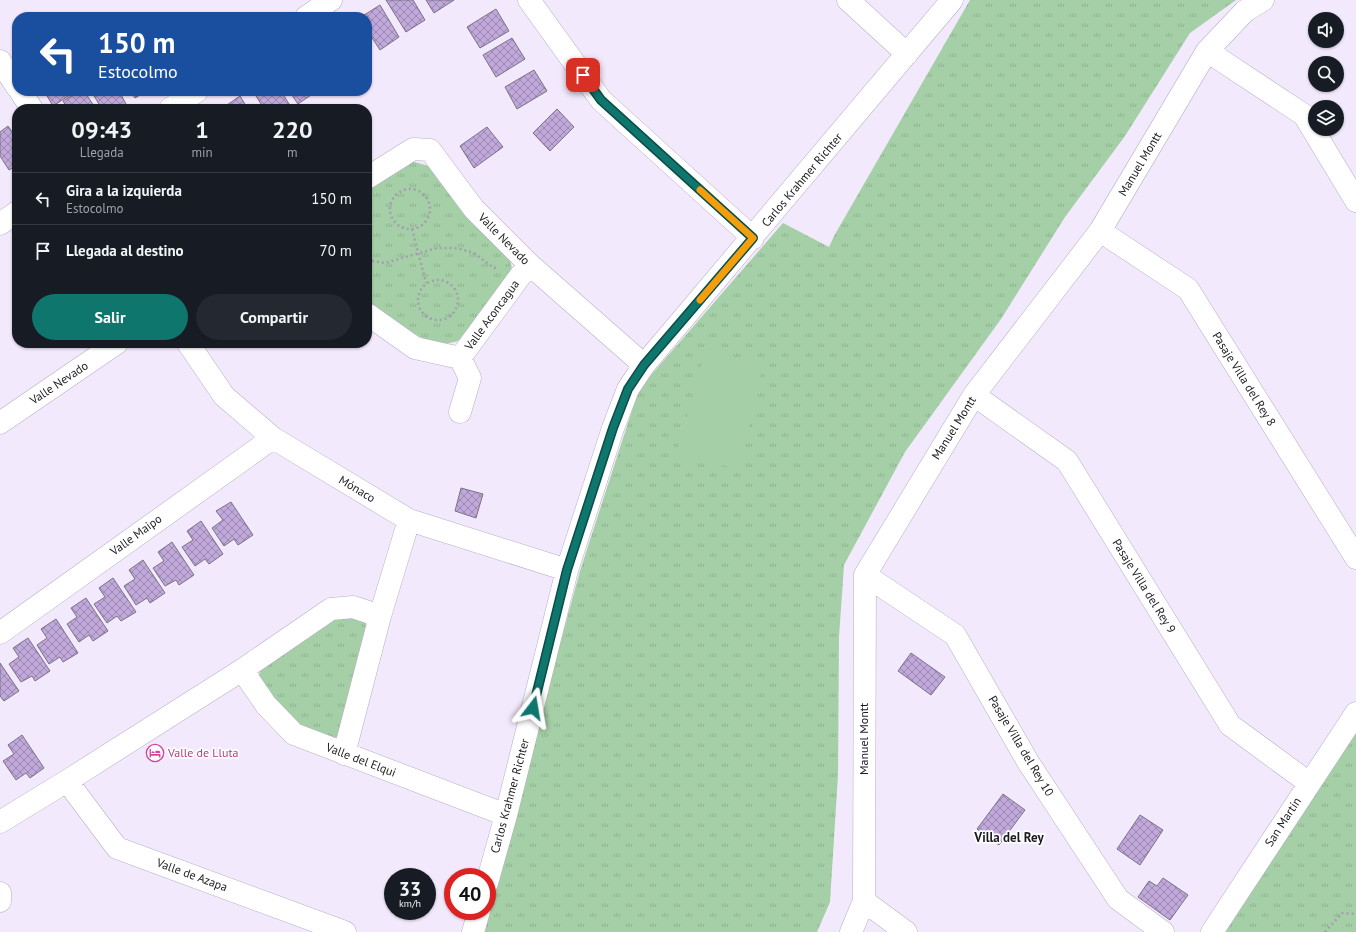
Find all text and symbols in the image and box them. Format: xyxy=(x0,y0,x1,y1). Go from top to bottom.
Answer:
map controls xyxy=(1308,12,1344,136)
button: sound xyxy=(1308,12,1344,48)
text: 150 m xyxy=(98,24,175,61)
icon: left xyxy=(32,28,84,80)
button: search xyxy=(1308,56,1344,92)
pin xyxy=(566,58,600,92)
text: Estocolmo xyxy=(98,60,178,83)
icon: arrive xyxy=(572,64,594,86)
button: layers xyxy=(1308,100,1344,136)
text: 09:43 xyxy=(71,114,132,145)
text: 1 xyxy=(195,114,209,145)
text: 220 xyxy=(272,114,313,145)
street label: Manuel Montt xyxy=(1115,129,1165,198)
street label: Carlos Krahmer Richter xyxy=(758,130,845,230)
text: Llegada xyxy=(80,144,124,161)
text: min xyxy=(191,144,213,161)
text: m xyxy=(287,144,298,161)
text: Gira a la izquierda xyxy=(66,181,182,200)
icon: left xyxy=(32,188,54,210)
text: 150 m xyxy=(311,189,352,208)
text: Estocolmo xyxy=(66,200,124,217)
street label: Valle Nevado xyxy=(475,209,533,268)
icon: arrive xyxy=(32,240,54,262)
text: Llegada al destino xyxy=(66,241,184,260)
text: 70 m xyxy=(319,241,352,260)
street label: Valle Aconcagua xyxy=(460,277,522,354)
button: Salir xyxy=(32,294,188,340)
button: Compartir xyxy=(196,294,352,340)
street label: Pasaje Villa del Rey 8 xyxy=(1209,329,1279,429)
street label: Valle Nevado xyxy=(26,358,91,408)
street label: Manuel Montt xyxy=(928,393,979,462)
street label: Mónaco xyxy=(336,472,378,505)
street label: Valle Maipo xyxy=(106,511,164,559)
street label: Pasaje Villa del Rey 9 xyxy=(1109,536,1179,636)
position arrow xyxy=(512,687,554,729)
street label: Pasaje Villa del Rey 10 xyxy=(985,693,1058,799)
street label: Manuel Montt xyxy=(856,703,871,775)
street label: Carlos Krahmer Richter xyxy=(487,737,532,855)
street label: Valle del Elqui xyxy=(323,739,398,780)
hotel icon: Valle de Lluta xyxy=(145,743,165,763)
place label: Valle de Lluta xyxy=(167,745,238,760)
street label: San Martín xyxy=(1261,794,1304,849)
district label: Villa del Rey xyxy=(973,829,1044,846)
street label: Valle de Azapa xyxy=(154,854,230,894)
speed limit sign: 40 xyxy=(444,868,496,920)
text: 33 xyxy=(399,876,421,902)
text: km/h xyxy=(399,897,421,910)

